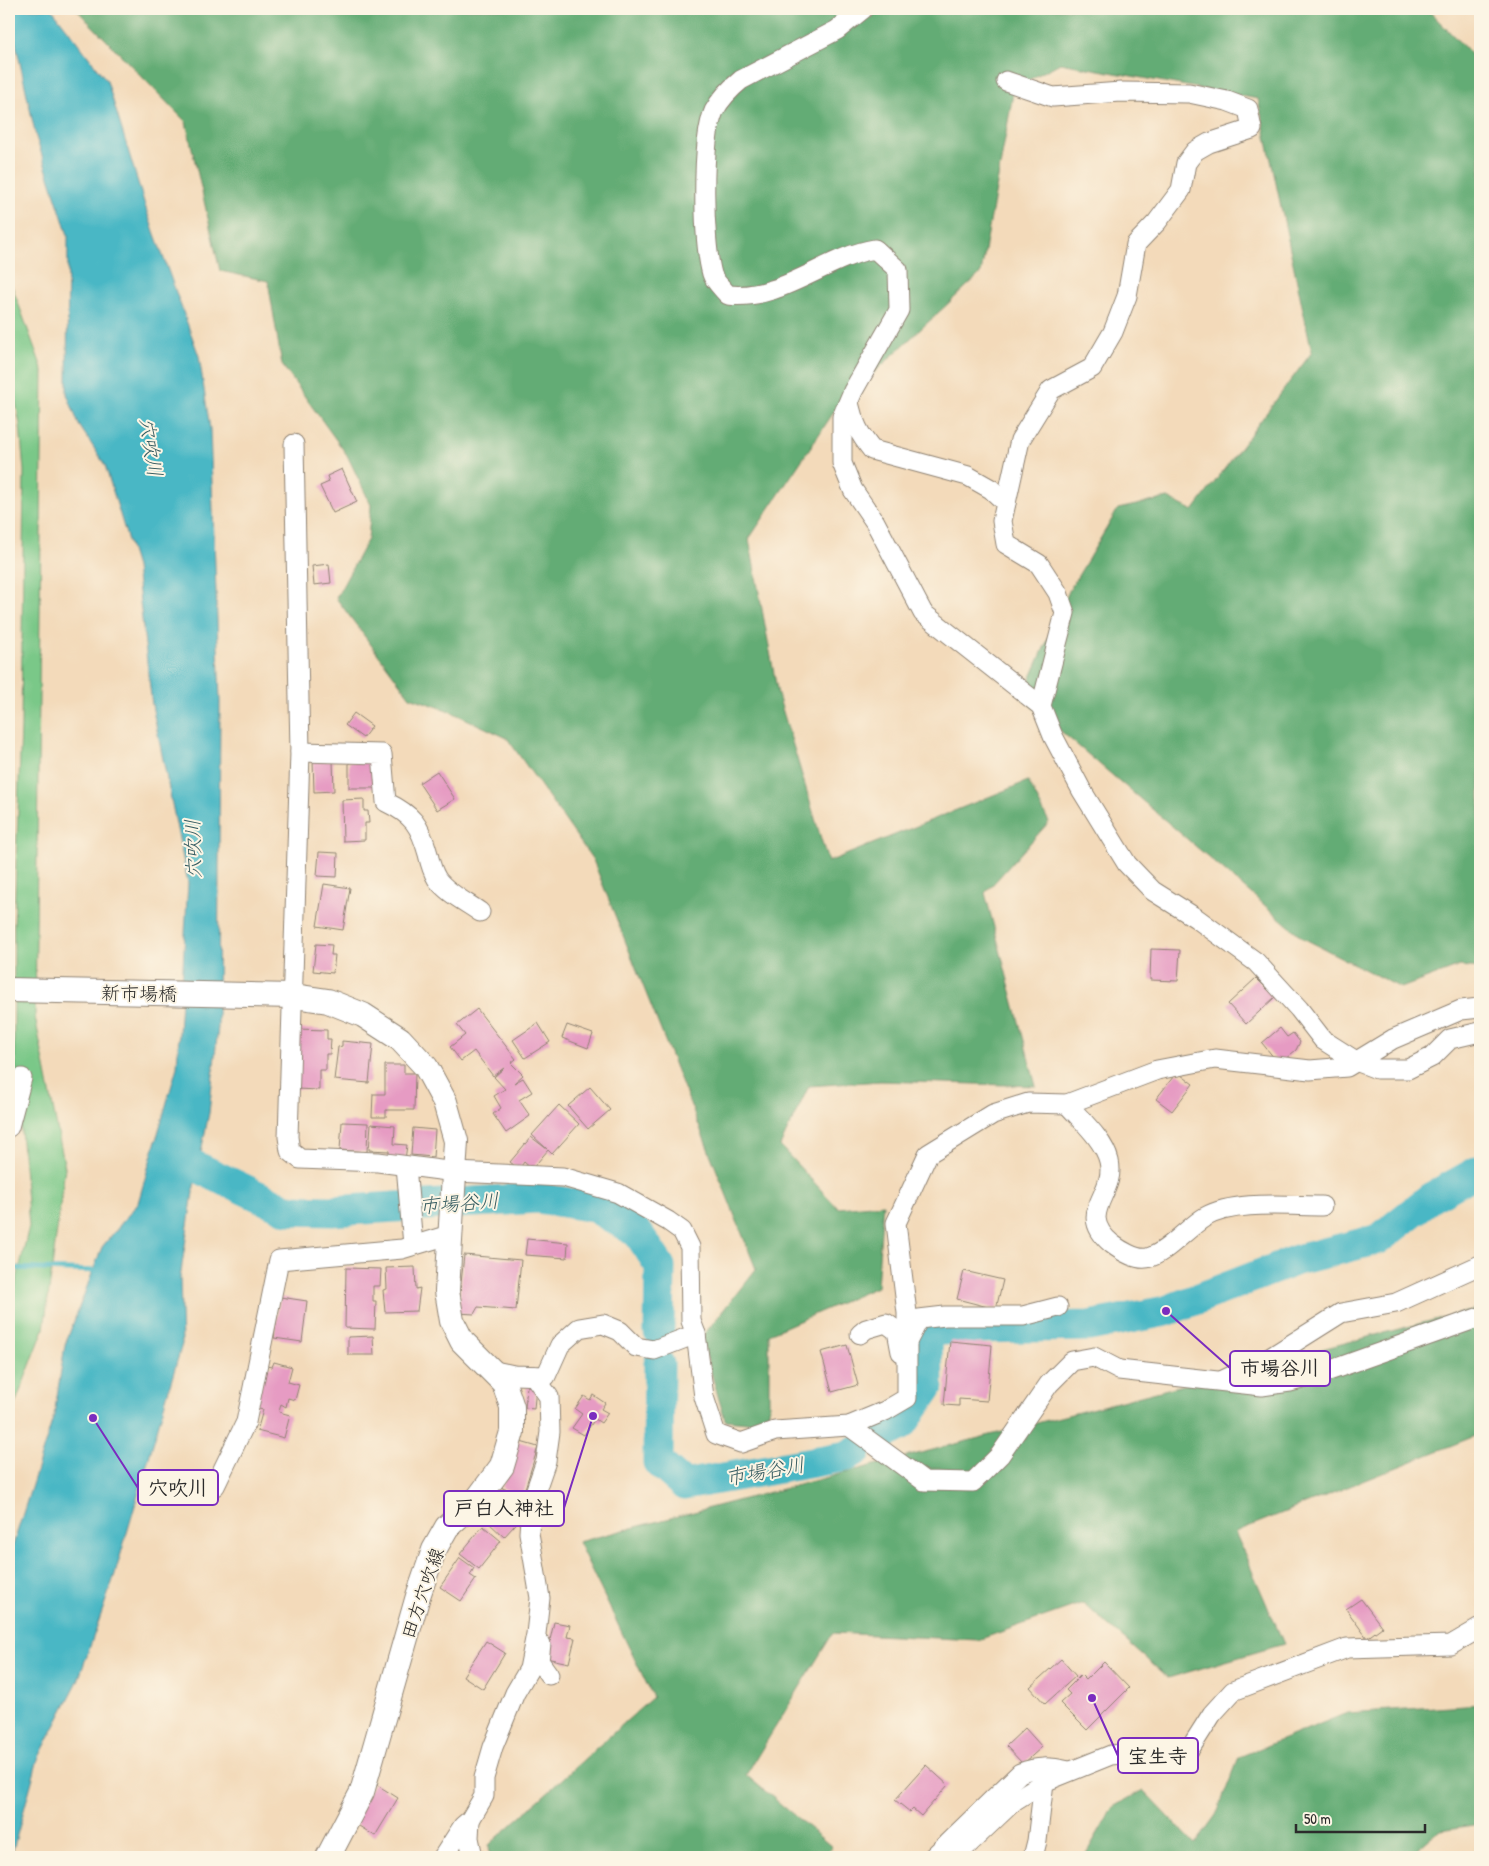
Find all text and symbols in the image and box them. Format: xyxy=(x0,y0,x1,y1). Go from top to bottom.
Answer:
water label: 穴吹川 xyxy=(133,415,170,479)
water label: 穴吹川 xyxy=(178,819,207,879)
street label: 新市場橋 xyxy=(101,979,177,1007)
water label: 市場谷川 xyxy=(418,1186,500,1219)
callout: 市場谷川 xyxy=(1230,1351,1330,1386)
text: 市場谷川 xyxy=(1240,1354,1320,1381)
water label: 市場谷川 xyxy=(723,1450,807,1491)
callout: 穴吹川 xyxy=(138,1470,218,1505)
text: 穴吹川 xyxy=(148,1474,208,1501)
callout: 戸白人神社 xyxy=(444,1491,564,1526)
text: 戸白人神社 xyxy=(454,1494,554,1521)
street label: 田方穴吹線 xyxy=(394,1544,450,1642)
callout: 宝生寺 xyxy=(1118,1738,1198,1773)
text: 宝生寺 xyxy=(1128,1742,1188,1769)
scale bar xyxy=(1296,1801,1425,1833)
text: 50 m xyxy=(1304,1808,1331,1829)

